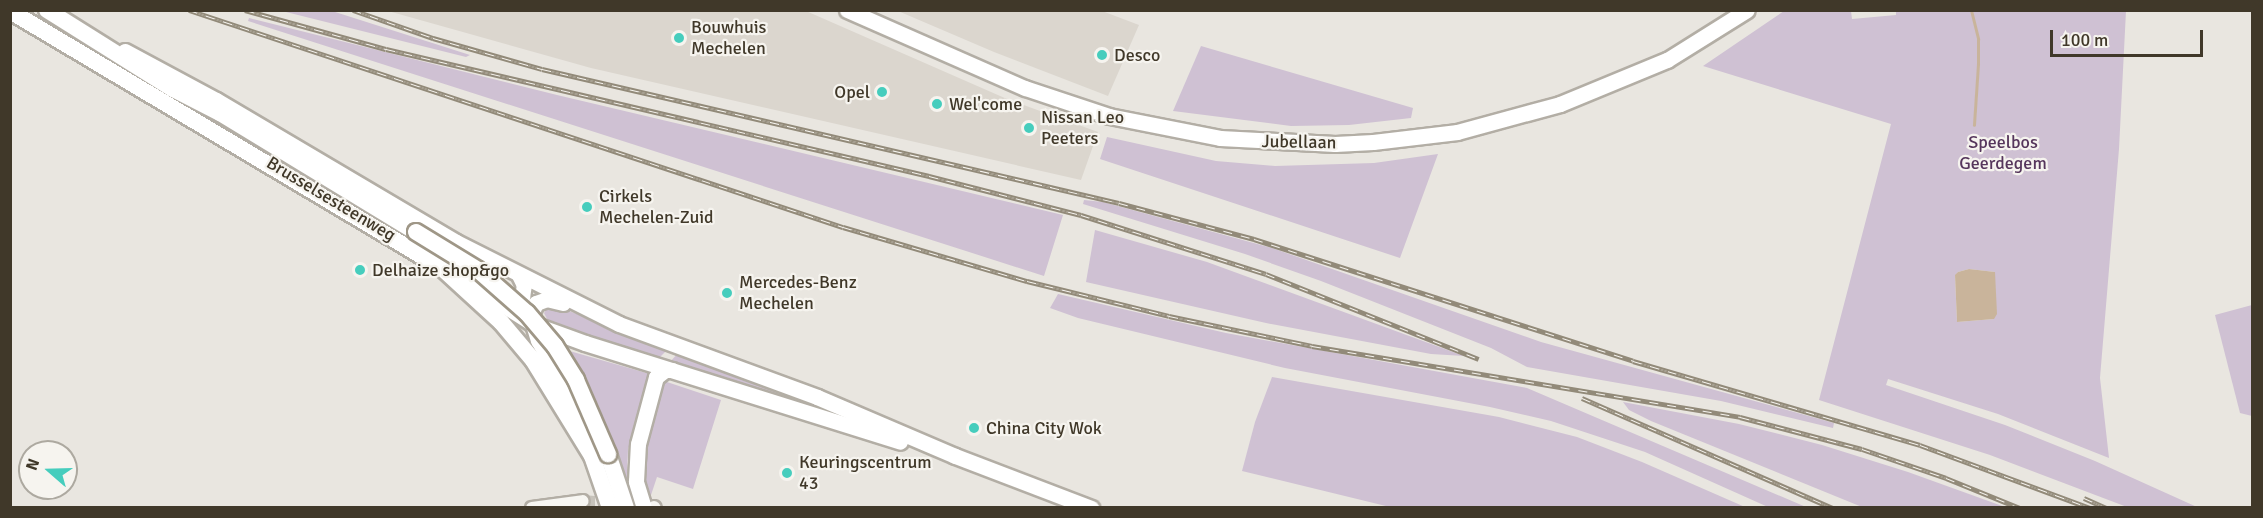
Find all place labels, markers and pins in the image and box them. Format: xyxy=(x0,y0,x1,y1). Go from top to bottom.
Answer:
place label: Bouwhuis Mechelen xyxy=(691,17,766,60)
marker: Bouwhuis Mechelen xyxy=(672,31,686,45)
place label: Desco xyxy=(1114,44,1160,66)
marker: Desco xyxy=(1095,48,1109,62)
place label: Opel xyxy=(834,81,870,103)
marker: Opel xyxy=(875,85,889,99)
place label: Wel'come xyxy=(949,93,1022,115)
marker: Wel'come xyxy=(930,97,944,111)
place label: Nissan Leo Peeters xyxy=(1041,107,1124,150)
marker: Nissan Leo Peeters xyxy=(1022,121,1036,135)
place label: Cirkels Mechelen-Zuid xyxy=(599,186,714,228)
marker: Cirkels Mechelen-Zuid xyxy=(580,200,594,214)
place label: Delhaize shop&go xyxy=(372,259,509,281)
marker: Delhaize shop&go xyxy=(353,263,367,277)
place label: Mercedes-Benz Mechelen xyxy=(739,272,857,314)
marker: Mercedes-Benz Mechelen xyxy=(720,286,734,300)
place label: China City Wok xyxy=(986,417,1102,439)
marker: China City Wok xyxy=(967,421,981,435)
place label: Keuringscentrum 43 xyxy=(799,452,932,494)
marker: Keuringscentrum 43 xyxy=(780,466,794,480)

